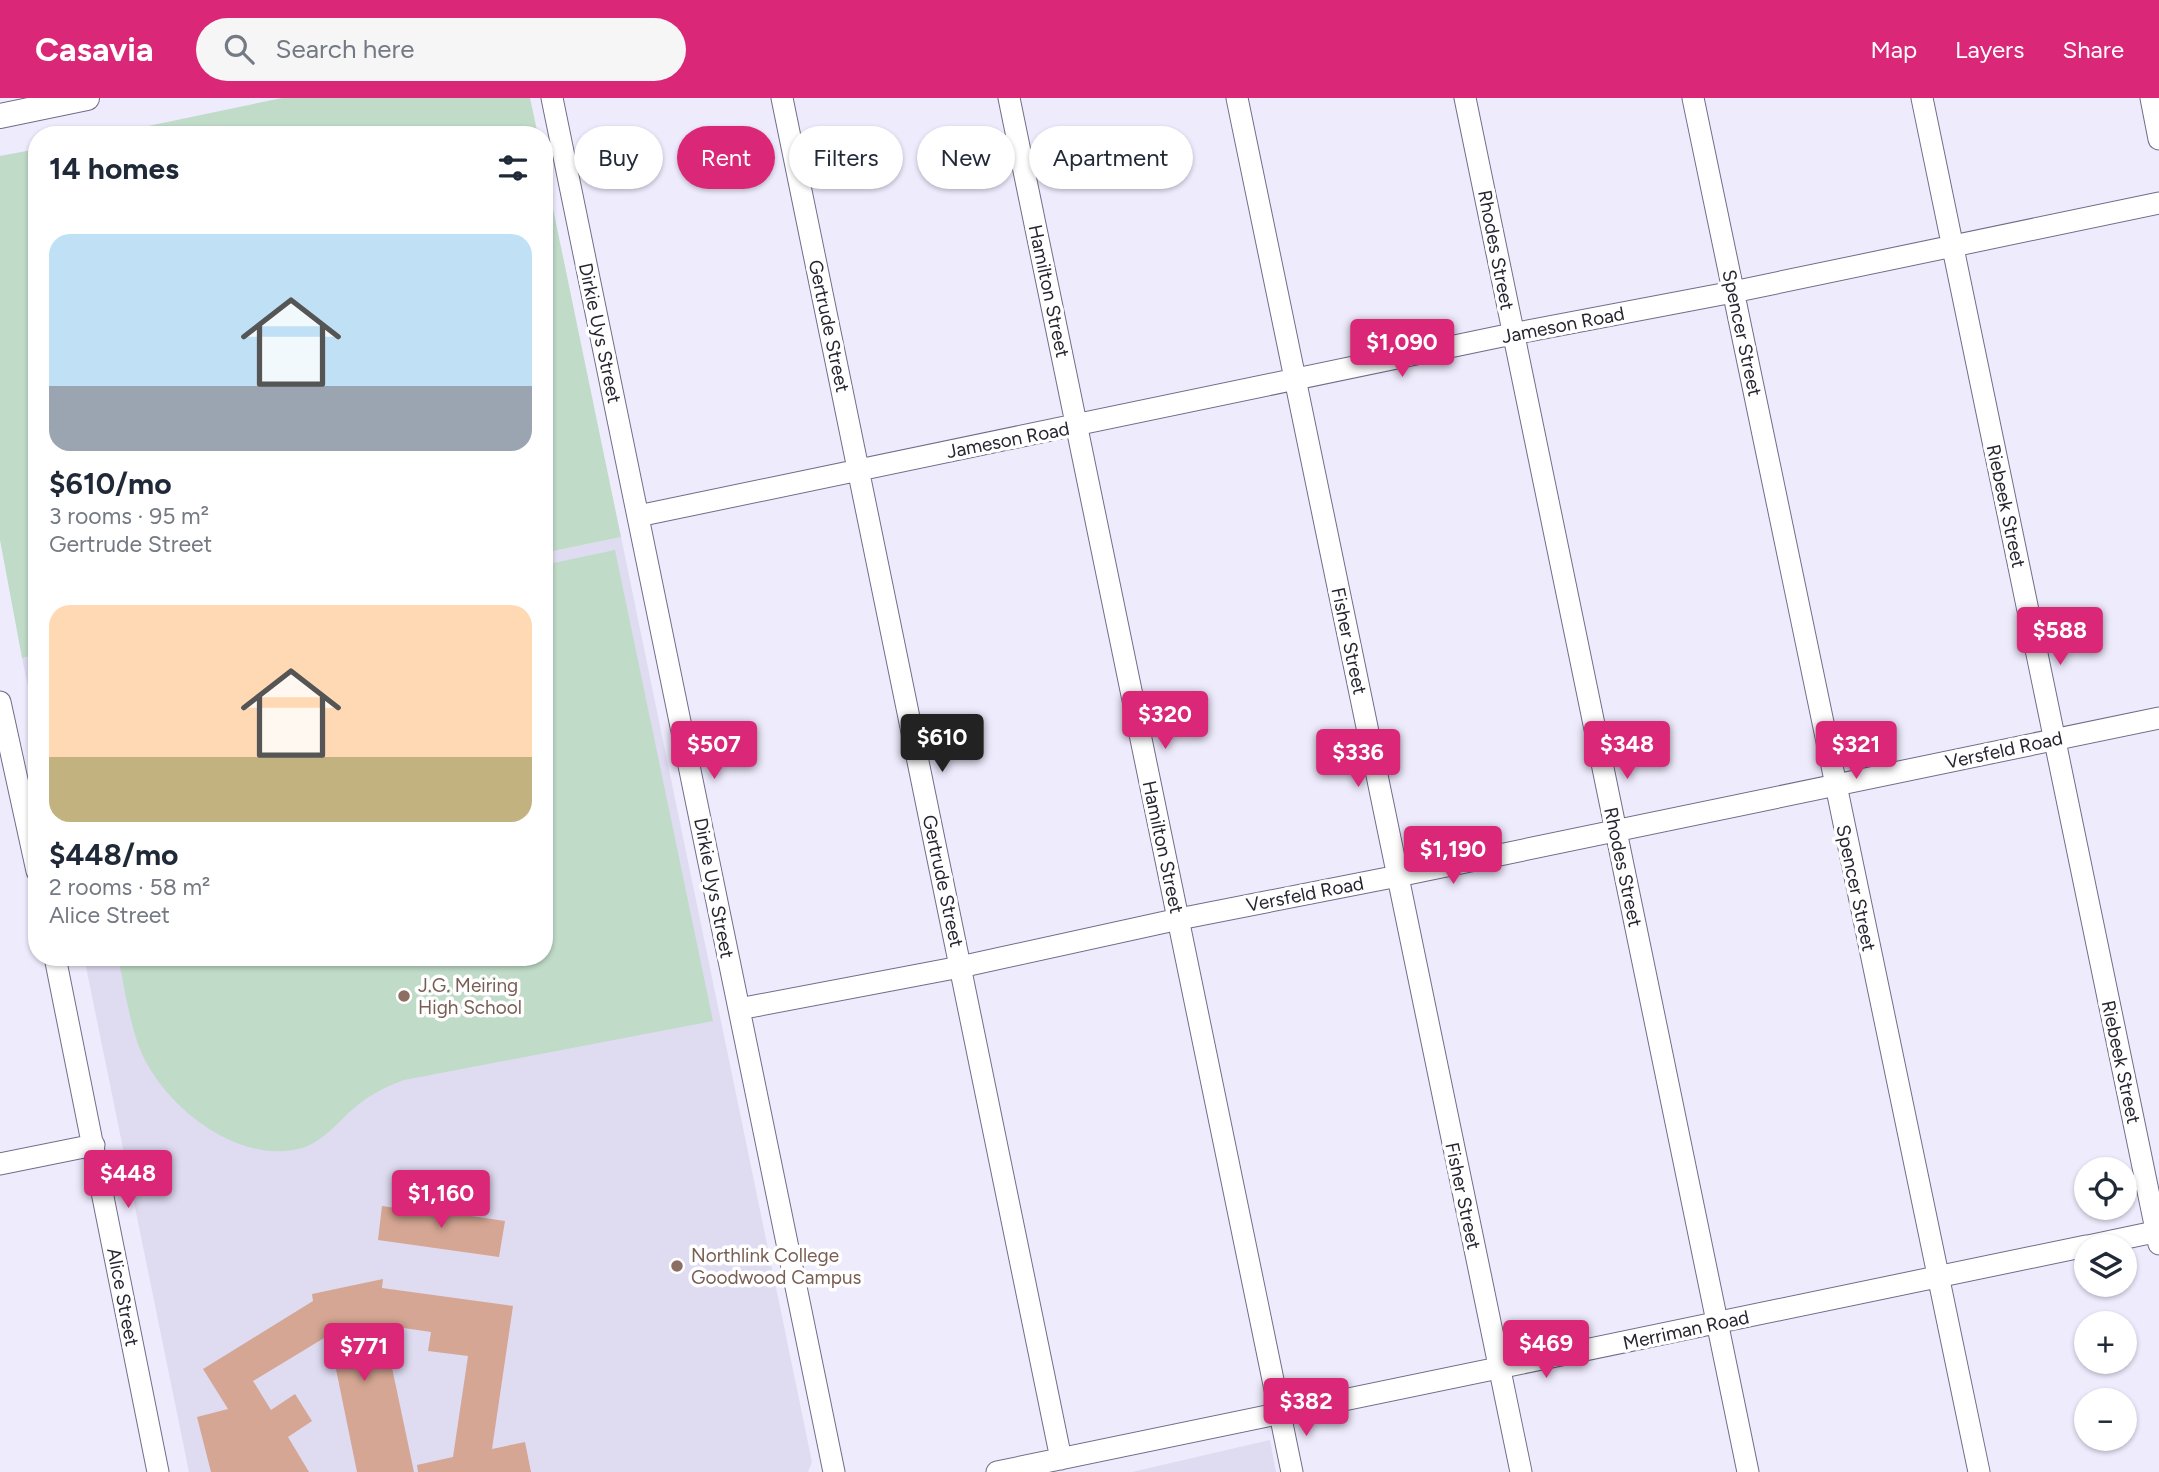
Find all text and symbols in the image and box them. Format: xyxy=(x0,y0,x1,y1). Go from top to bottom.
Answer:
search box xyxy=(196,18,686,81)
text: Casavia xyxy=(35,30,154,69)
icon: search xyxy=(220,30,258,68)
text: Search here xyxy=(276,33,415,65)
text: Map xyxy=(1870,35,1917,64)
text: Layers xyxy=(1955,35,2024,64)
text: Share xyxy=(2062,35,2124,64)
chip: Buy xyxy=(574,126,663,189)
chip: Rent xyxy=(677,126,775,189)
chip: Filters xyxy=(789,126,903,189)
chip: New xyxy=(917,126,1015,189)
chip: Apartment xyxy=(1029,126,1193,189)
icon: filters xyxy=(494,149,532,187)
text: 14 homes xyxy=(49,150,179,187)
street label: Rhodes Street xyxy=(1473,188,1519,312)
street label: Hamilton Street xyxy=(1024,222,1074,360)
street label: Gertrude Street xyxy=(804,258,854,394)
street label: Dirkie Uys Street xyxy=(574,261,626,405)
street label: Spencer Street xyxy=(1717,268,1767,398)
icon: home xyxy=(228,279,354,405)
street label: Jameson Road xyxy=(1499,302,1627,348)
pin: $1,090 xyxy=(1345,320,1459,379)
text: $1,090 xyxy=(1366,328,1438,356)
street label: Jameson Road xyxy=(944,417,1072,463)
street label: Riebeek Street xyxy=(1982,442,2030,570)
text: $610/mo xyxy=(49,465,172,502)
text: 3 rooms · 95 m² xyxy=(49,502,209,530)
text: Gertrude Street xyxy=(49,530,212,558)
street label: Fisher Street xyxy=(1326,585,1372,697)
pin: $588 xyxy=(2019,608,2101,667)
text: $588 xyxy=(2033,616,2087,644)
icon: home xyxy=(228,650,354,776)
pin: $320 xyxy=(1124,692,1206,751)
text: $320 xyxy=(1138,700,1192,728)
pin: $610 xyxy=(901,714,983,774)
pin: $507 xyxy=(673,722,755,781)
pin: $348 xyxy=(1586,722,1668,781)
pin: $321 xyxy=(1815,722,1897,781)
text: $610 xyxy=(917,723,967,751)
street label: Versfeld Road xyxy=(1943,726,2065,774)
text: $507 xyxy=(687,730,741,758)
pin: $336 xyxy=(1317,730,1399,789)
text: $348 xyxy=(1600,730,1654,758)
text: $321 xyxy=(1832,730,1880,758)
text: $336 xyxy=(1332,738,1384,766)
street label: Hamilton Street xyxy=(1138,778,1188,916)
street label: Rhodes Street xyxy=(1599,805,1647,929)
street label: Gertrude Street xyxy=(918,813,968,949)
street label: Dirkie Uys Street xyxy=(689,816,739,960)
street label: Spencer Street xyxy=(1831,823,1881,953)
pin: $1,190 xyxy=(1396,826,1510,886)
text: $1,190 xyxy=(1420,835,1486,863)
text: $448/mo xyxy=(49,836,179,873)
street label: Versfeld Road xyxy=(1244,871,1366,917)
text: 2 rooms · 58 m² xyxy=(49,873,210,901)
text: Alice Street xyxy=(49,901,170,929)
place label: J.G. Meiring High School xyxy=(418,974,522,1019)
marker: J.G. Meiring High School xyxy=(396,988,412,1004)
street label: Riebeek Street xyxy=(2097,998,2145,1126)
street label: Fisher Street xyxy=(1440,1140,1486,1252)
pin: $448 xyxy=(87,1150,169,1210)
map controls xyxy=(2074,1157,2137,1451)
button: locate xyxy=(2074,1157,2137,1220)
text: $448 xyxy=(100,1159,156,1187)
pin: $1,160 xyxy=(384,1170,498,1230)
text: $1,160 xyxy=(408,1179,474,1207)
button: layers xyxy=(2074,1234,2137,1297)
place label: Northlink College Goodwood Campus xyxy=(691,1244,862,1289)
street label: Alice Street xyxy=(102,1246,144,1348)
marker: Northlink College Goodwood Campus xyxy=(669,1258,685,1274)
street label: Merriman Road xyxy=(1621,1305,1751,1355)
button: + xyxy=(2074,1311,2137,1374)
pin: $469 xyxy=(1505,1320,1587,1380)
pin: $771 xyxy=(323,1324,405,1383)
text: $469 xyxy=(1519,1329,1573,1357)
text: $771 xyxy=(340,1332,388,1360)
pin: $382 xyxy=(1265,1378,1347,1438)
text: $382 xyxy=(1280,1387,1332,1415)
button: − xyxy=(2074,1388,2137,1451)

